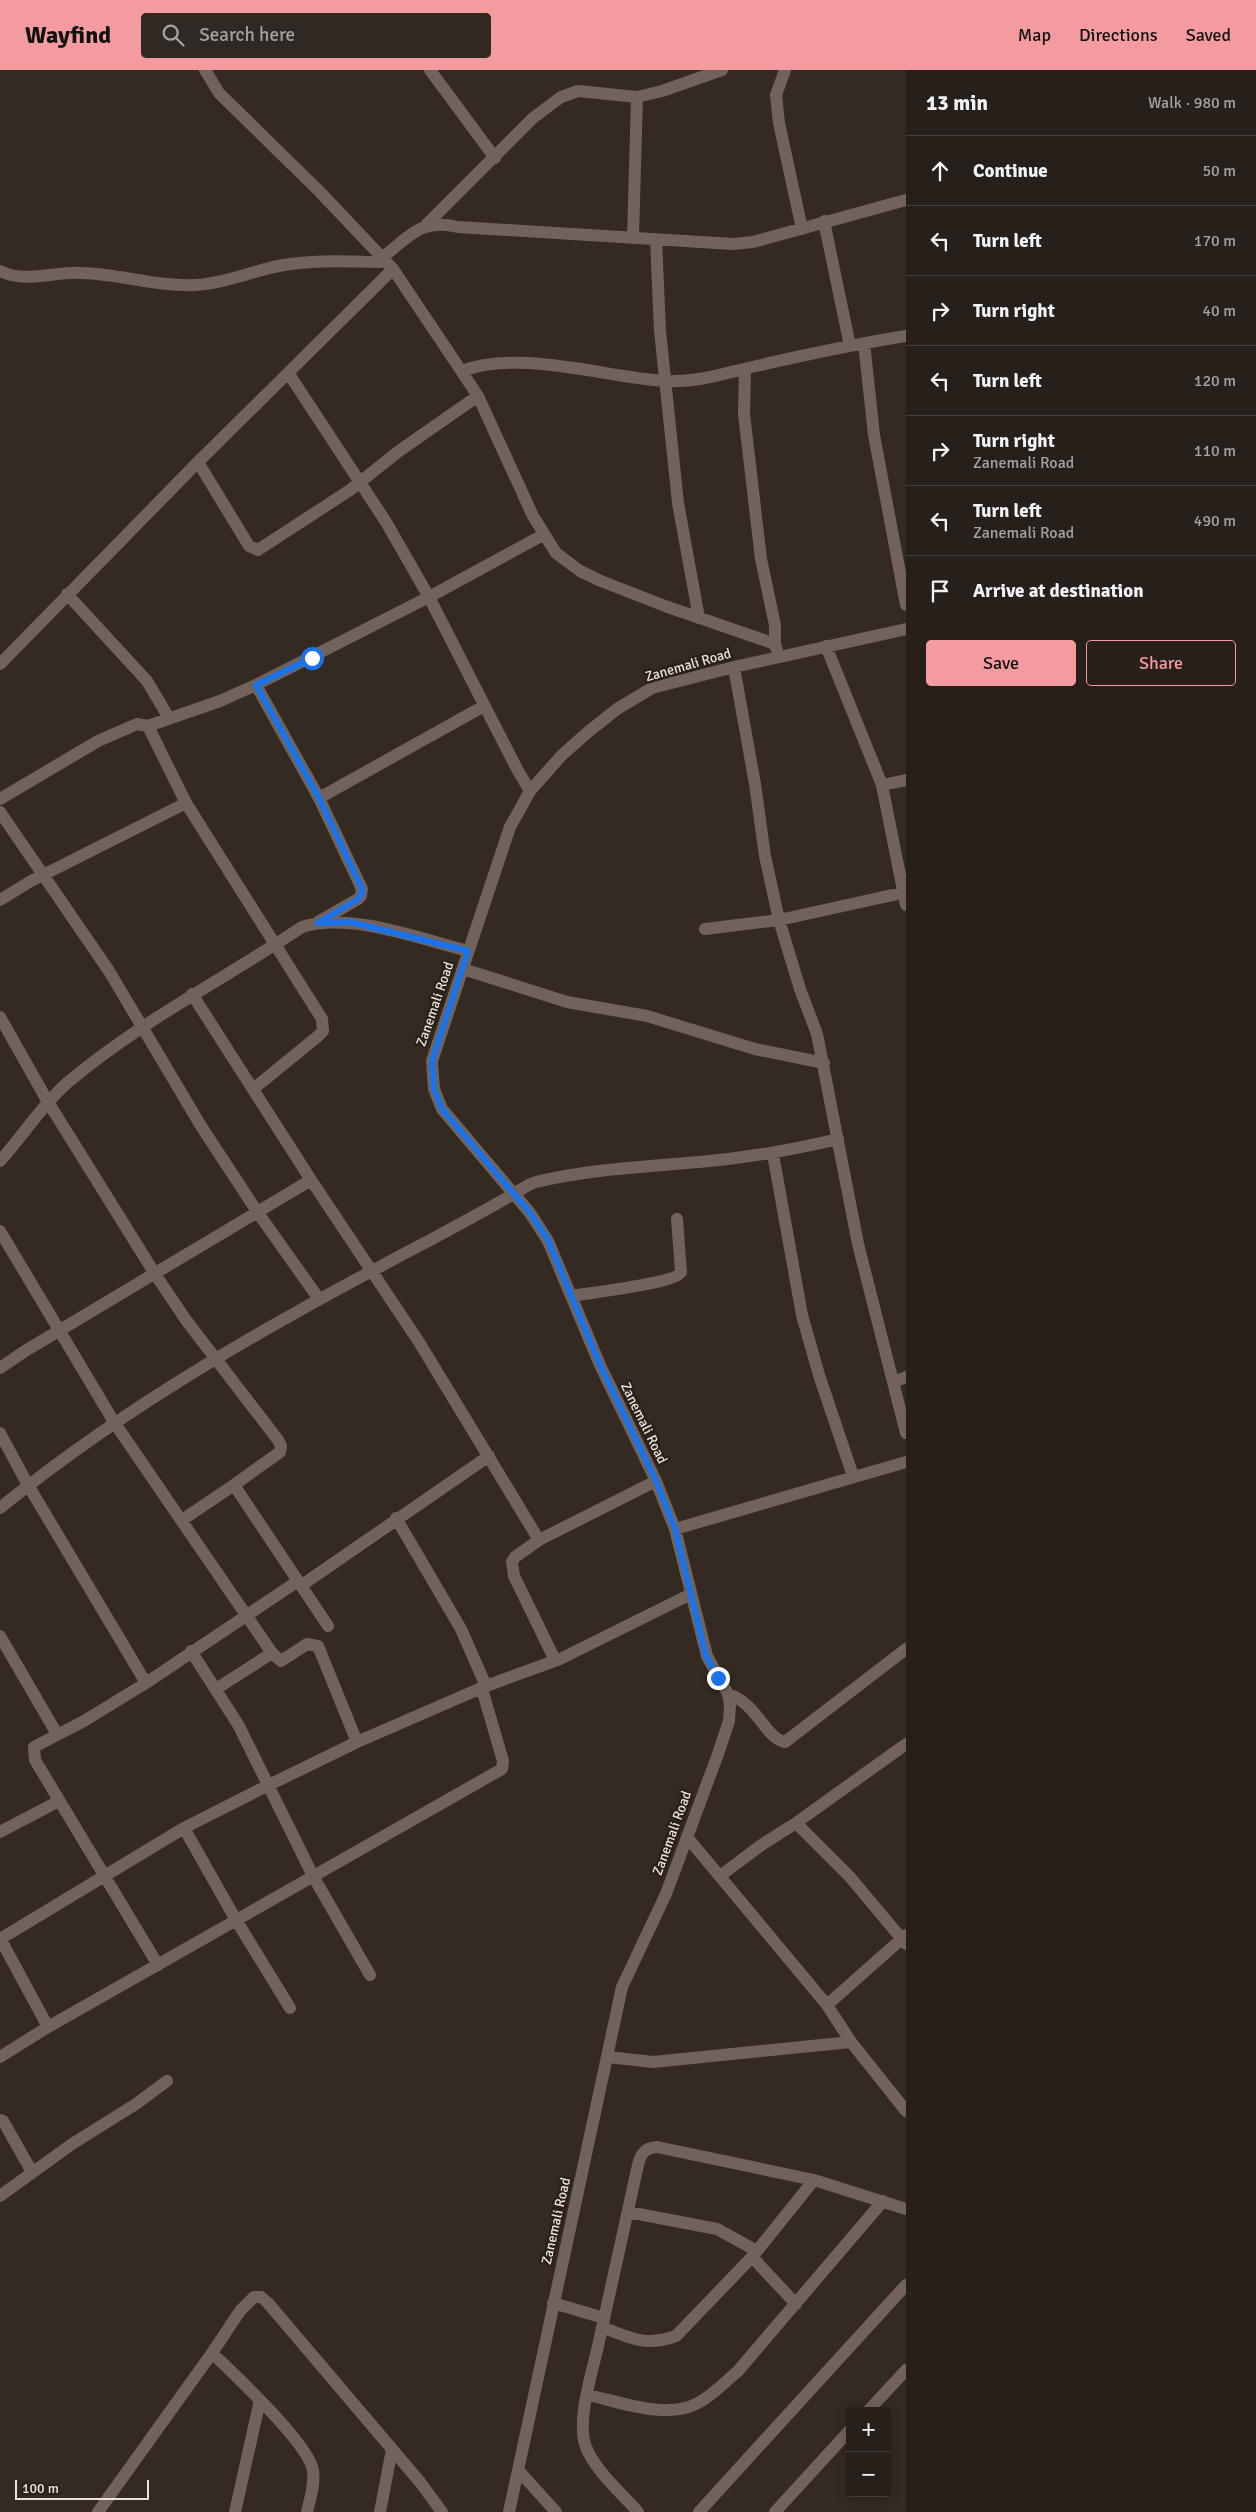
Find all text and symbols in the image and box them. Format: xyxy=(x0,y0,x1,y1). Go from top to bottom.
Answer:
search box xyxy=(141,13,491,58)
text: Wayfind xyxy=(25,20,111,50)
icon: search xyxy=(159,21,187,49)
text: Search here xyxy=(199,23,295,47)
text: Map xyxy=(1018,24,1051,46)
text: Directions xyxy=(1079,24,1158,46)
text: Saved xyxy=(1186,24,1231,46)
text: 13 min xyxy=(926,90,988,116)
text: Walk · 980 m xyxy=(1148,93,1236,113)
icon: ahead xyxy=(926,157,954,185)
text: Continue xyxy=(973,159,1048,183)
text: 50 m xyxy=(1202,161,1236,181)
icon: left xyxy=(926,227,954,255)
text: Turn left xyxy=(973,229,1042,253)
text: 170 m xyxy=(1194,231,1236,251)
icon: right xyxy=(926,297,954,325)
text: Turn right xyxy=(973,299,1055,323)
text: 40 m xyxy=(1202,301,1236,321)
icon: left xyxy=(926,367,954,395)
text: Turn left xyxy=(973,369,1042,393)
text: 120 m xyxy=(1194,371,1236,391)
text: Turn right xyxy=(973,429,1055,453)
icon: right xyxy=(926,437,954,465)
text: 110 m xyxy=(1194,441,1236,461)
text: Zanemali Road xyxy=(973,453,1074,473)
text: Turn left xyxy=(973,499,1042,523)
icon: left xyxy=(926,507,954,535)
text: 490 m xyxy=(1194,511,1236,531)
text: Zanemali Road xyxy=(973,523,1074,543)
icon: arrive xyxy=(926,577,954,605)
text: Arrive at destination xyxy=(973,579,1144,603)
button: Save xyxy=(926,640,1076,686)
button: Share xyxy=(1086,640,1236,686)
street label: Zanemali Road xyxy=(643,645,733,685)
route start xyxy=(301,647,324,670)
street label: Zanemali Road xyxy=(413,959,457,1049)
street label: Zanemali Road xyxy=(617,1379,671,1467)
route end xyxy=(707,1667,730,1690)
street label: Zanemali Road xyxy=(649,1788,695,1878)
street label: Zanemali Road xyxy=(538,2176,574,2266)
map controls xyxy=(846,2407,891,2497)
button: + xyxy=(846,2407,891,2452)
button: − xyxy=(846,2452,891,2497)
scale bar xyxy=(15,2477,149,2500)
text: 100 m xyxy=(22,2480,59,2497)

